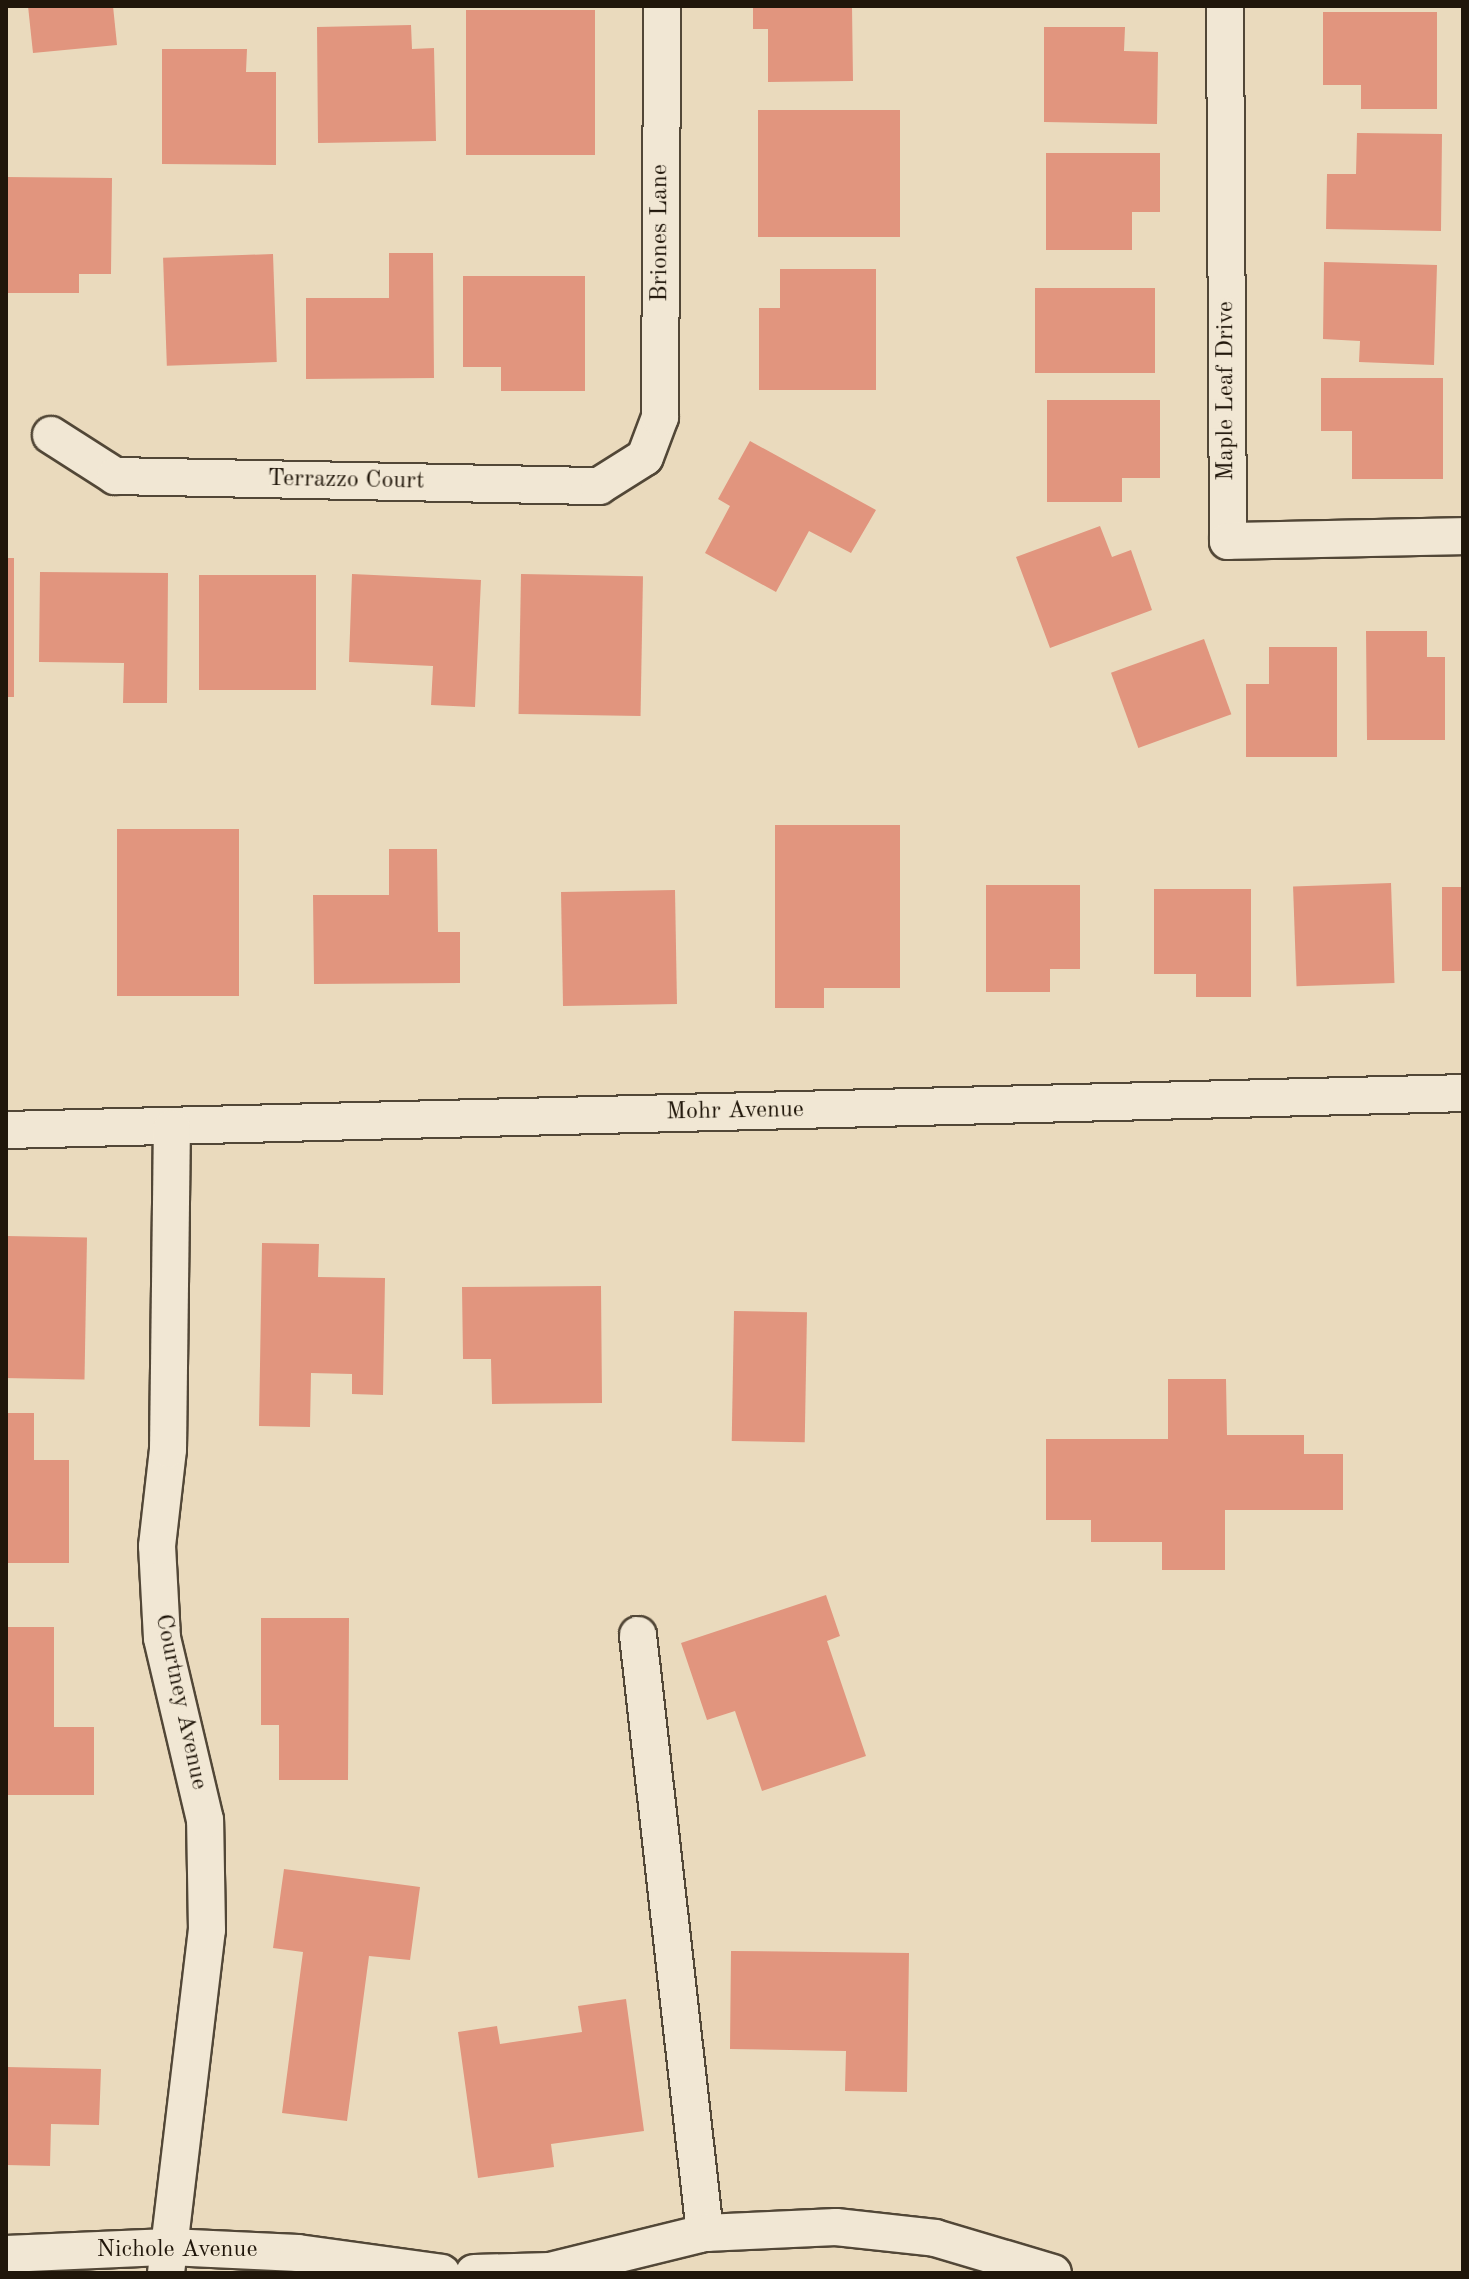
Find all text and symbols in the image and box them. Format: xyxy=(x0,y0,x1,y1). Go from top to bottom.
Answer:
street label: Briones Lane xyxy=(647,164,675,302)
street label: Maple Leaf Drive xyxy=(1213,301,1241,481)
street label: Terrazzo Court xyxy=(267,465,425,497)
street label: Mohr Avenue xyxy=(666,1096,804,1128)
street label: Courtney Avenue xyxy=(147,1612,213,1792)
street label: Nichole Avenue xyxy=(97,2237,257,2265)

